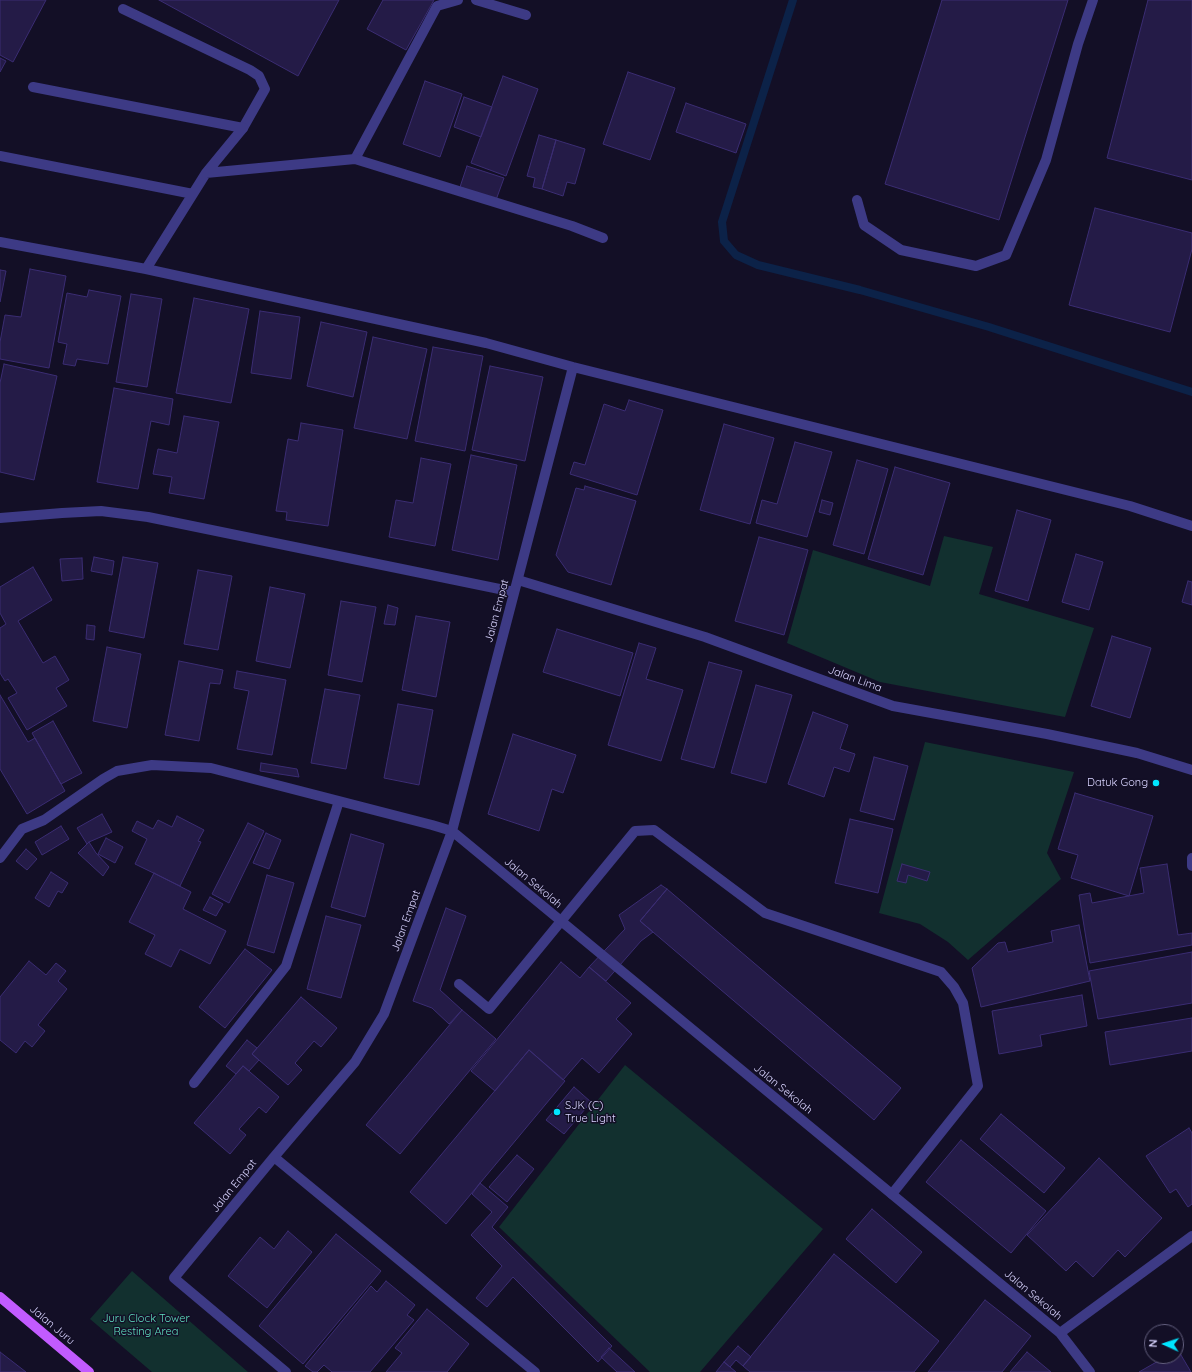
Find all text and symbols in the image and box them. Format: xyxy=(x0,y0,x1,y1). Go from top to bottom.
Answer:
street label: Jalan Empat xyxy=(482,578,512,644)
street label: Jalan Lima xyxy=(826,663,884,695)
place label: Datuk Gong xyxy=(1087,776,1148,790)
marker: Datuk Gong xyxy=(1151,778,1161,788)
street label: Jalan Sekolah xyxy=(501,855,565,911)
street label: Jalan Empat xyxy=(389,888,423,954)
street label: Jalan Sekolah xyxy=(751,1061,815,1117)
place label: SJK (C) True Light xyxy=(565,1099,616,1125)
marker: SJK (C) True Light xyxy=(552,1107,562,1117)
street label: Jalan Empat xyxy=(208,1157,260,1215)
street label: Jalan Sekolah xyxy=(1001,1267,1065,1323)
street label: Jalan Juru xyxy=(27,1302,77,1348)
park label: Juru Clock Tower Resting Area xyxy=(102,1312,190,1338)
north arrow xyxy=(1144,1324,1184,1364)
text: N xyxy=(1146,1339,1160,1348)

